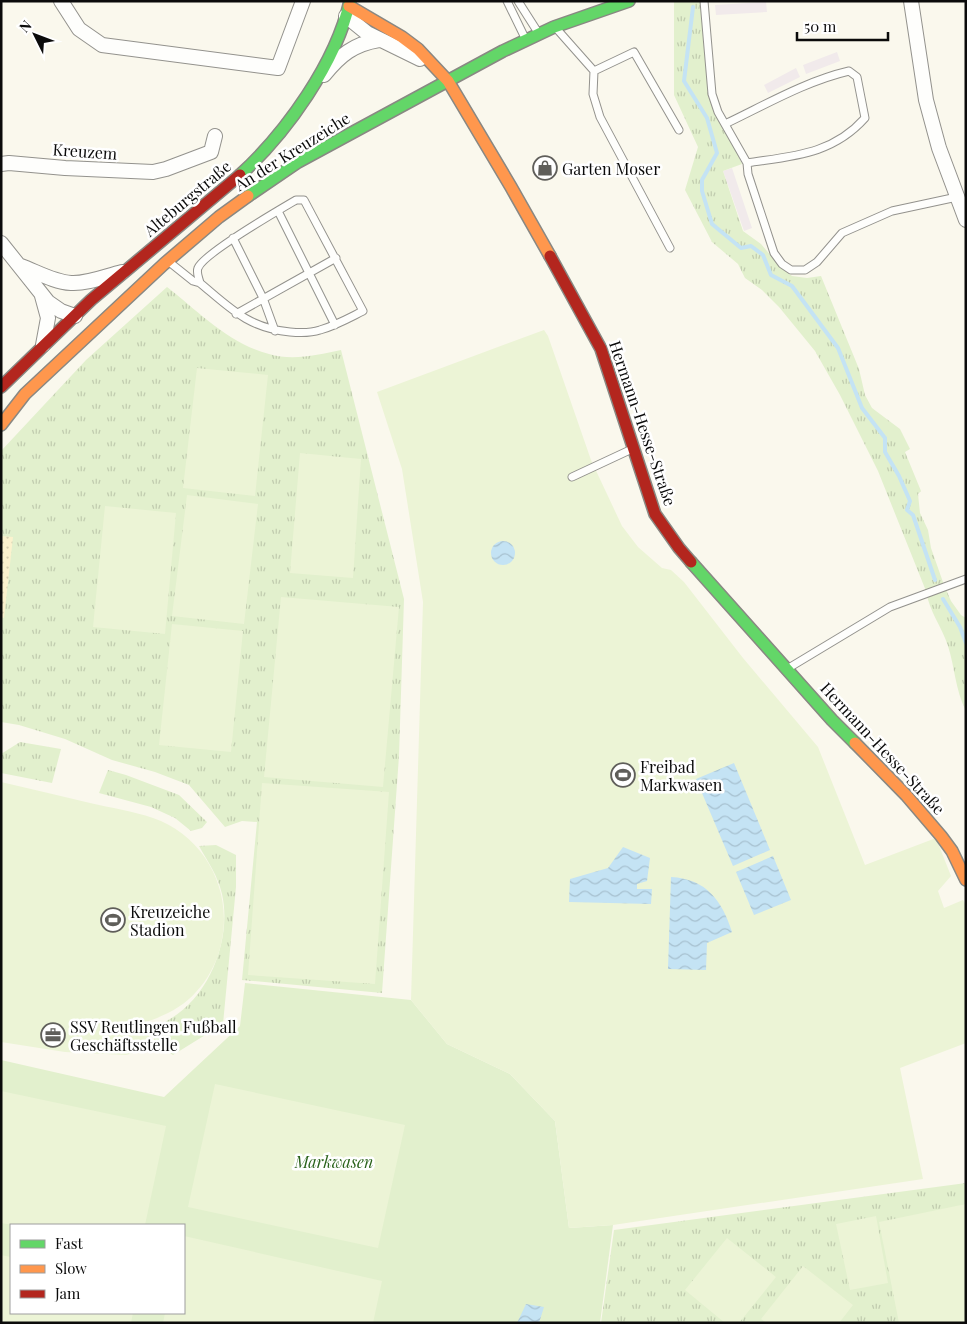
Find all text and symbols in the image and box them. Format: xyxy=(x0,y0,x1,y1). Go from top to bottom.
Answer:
north arrow xyxy=(10,10,60,60)
scale bar xyxy=(797,10,888,42)
text: N xyxy=(15,16,35,36)
text: 50 m xyxy=(804,16,837,36)
street label: An der Kreuzeiche xyxy=(230,107,354,195)
street label: Kreuzem xyxy=(52,138,118,164)
street label: Alteburgstraße xyxy=(138,155,235,241)
shop icon: Garten Moser xyxy=(532,155,558,181)
place label: Garten Moser xyxy=(562,158,660,179)
street label: Hermann-Hesse-Straße xyxy=(605,338,681,508)
street label: Hermann-Hesse-Straße xyxy=(816,677,950,819)
place label: Freibad Markwasen xyxy=(640,756,723,795)
sports icon: Freibad Markwasen xyxy=(610,762,636,788)
place label: Kreuzeiche Stadion xyxy=(130,901,210,940)
sports icon: Kreuzeiche Stadion xyxy=(100,907,126,933)
place label: SSV Reutlingen Fußball Geschäftsstelle xyxy=(70,1016,237,1055)
office icon: SSV Reutlingen Fußball Geschäftsstelle xyxy=(40,1022,66,1048)
park label: Markwasen xyxy=(294,1151,373,1172)
legend xyxy=(10,1224,185,1314)
text: Fast xyxy=(55,1233,84,1253)
text: Slow xyxy=(55,1258,87,1278)
text: Jam xyxy=(54,1283,81,1303)

